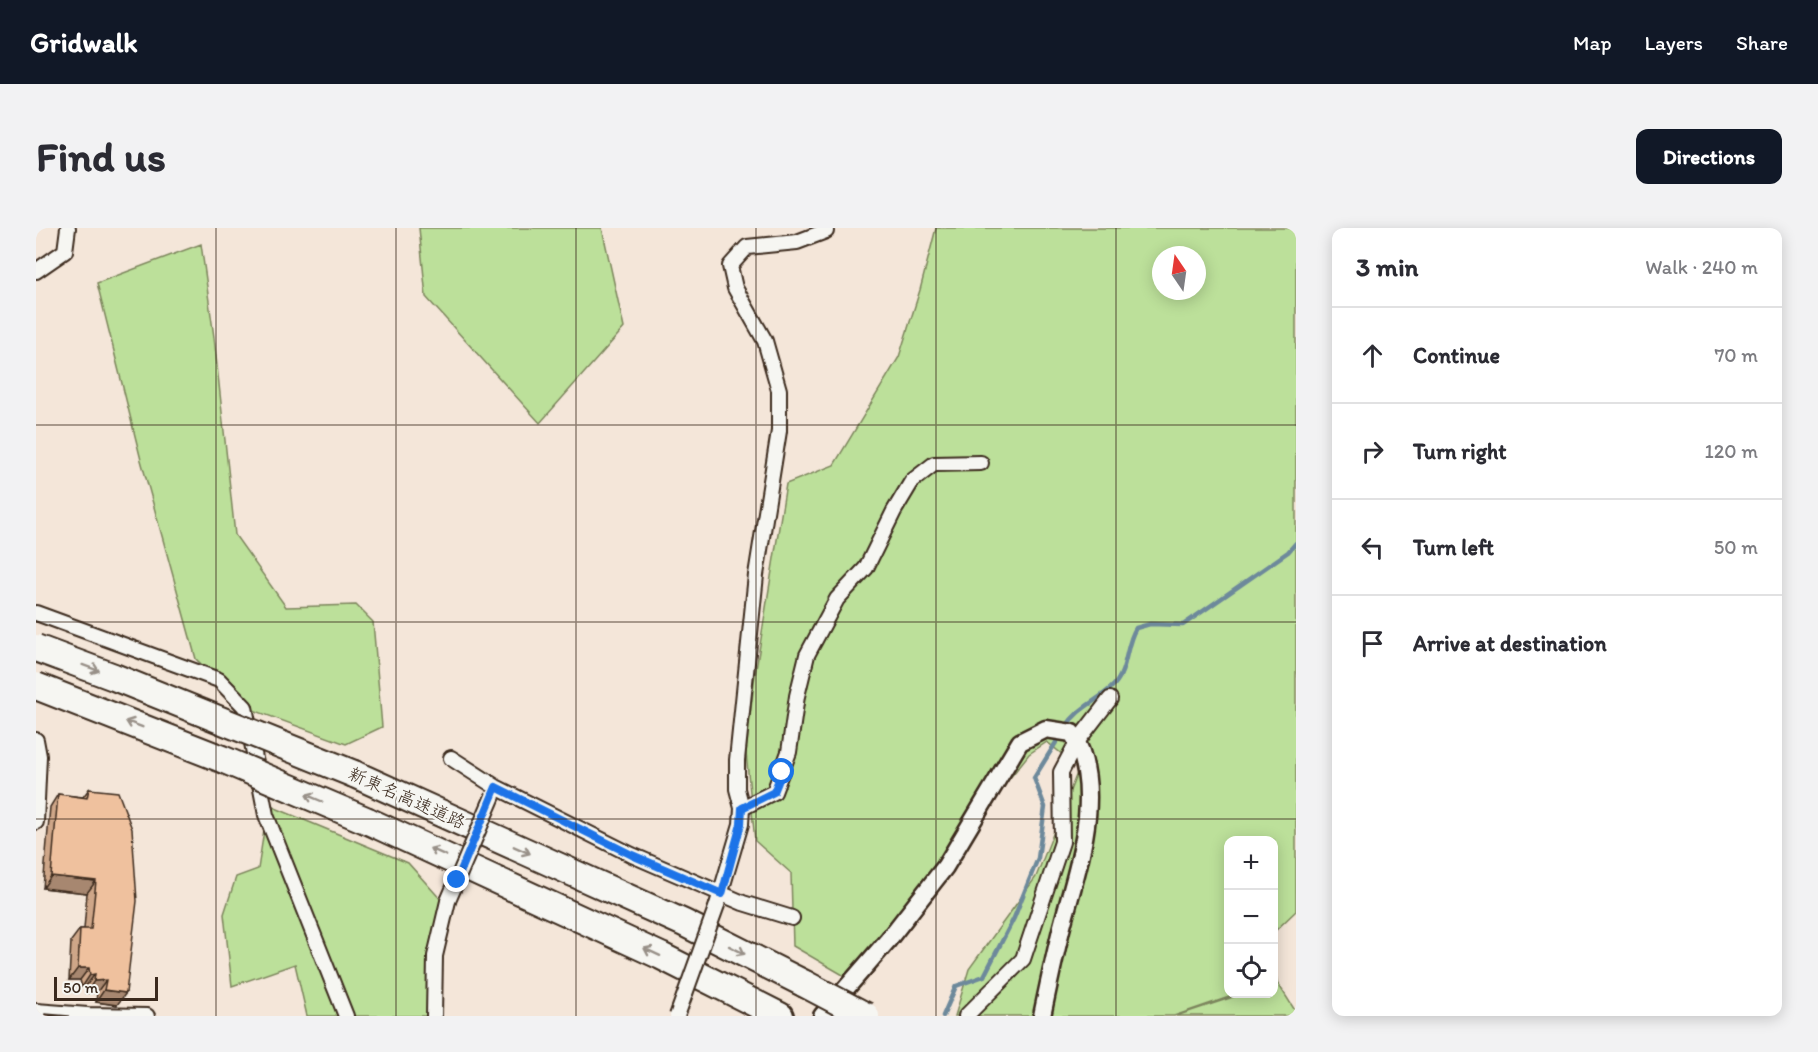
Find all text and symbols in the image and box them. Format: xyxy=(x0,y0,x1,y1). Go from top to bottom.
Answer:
text: Gridwalk xyxy=(30,25,138,59)
text: Map xyxy=(1573,30,1612,55)
text: Layers xyxy=(1645,30,1703,55)
text: Share xyxy=(1736,30,1788,55)
button: Directions xyxy=(1636,129,1782,184)
text: Find us xyxy=(36,131,166,182)
north arrow xyxy=(1152,246,1206,300)
text: 3 min xyxy=(1356,251,1418,283)
text: Walk · 240 m xyxy=(1645,255,1758,279)
icon: ahead xyxy=(1356,339,1389,372)
text: Continue xyxy=(1413,342,1500,369)
text: 70 m xyxy=(1714,343,1758,367)
icon: right xyxy=(1356,435,1389,468)
text: Turn right xyxy=(1413,438,1507,465)
text: 120 m xyxy=(1705,439,1758,463)
icon: left xyxy=(1356,531,1389,564)
text: Turn left xyxy=(1413,534,1494,561)
text: 50 m xyxy=(1714,535,1758,559)
icon: arrive xyxy=(1356,627,1389,660)
text: Arrive at destination xyxy=(1413,630,1607,657)
one-way arrow xyxy=(81,663,100,674)
one-way arrow xyxy=(125,718,144,729)
route start xyxy=(768,758,794,784)
street label: 新東名高速道路 xyxy=(345,762,469,834)
one-way arrow xyxy=(306,792,324,803)
map controls xyxy=(1224,836,1278,998)
button: + xyxy=(1224,836,1278,890)
one-way arrow xyxy=(513,844,531,856)
one-way arrow xyxy=(429,846,447,858)
route end xyxy=(443,866,469,892)
button: − xyxy=(1224,890,1278,944)
button: locate xyxy=(1224,944,1278,998)
one-way arrow xyxy=(728,945,746,956)
one-way arrow xyxy=(644,946,662,958)
scale bar xyxy=(54,974,158,1002)
text: 50 m xyxy=(63,978,98,997)

